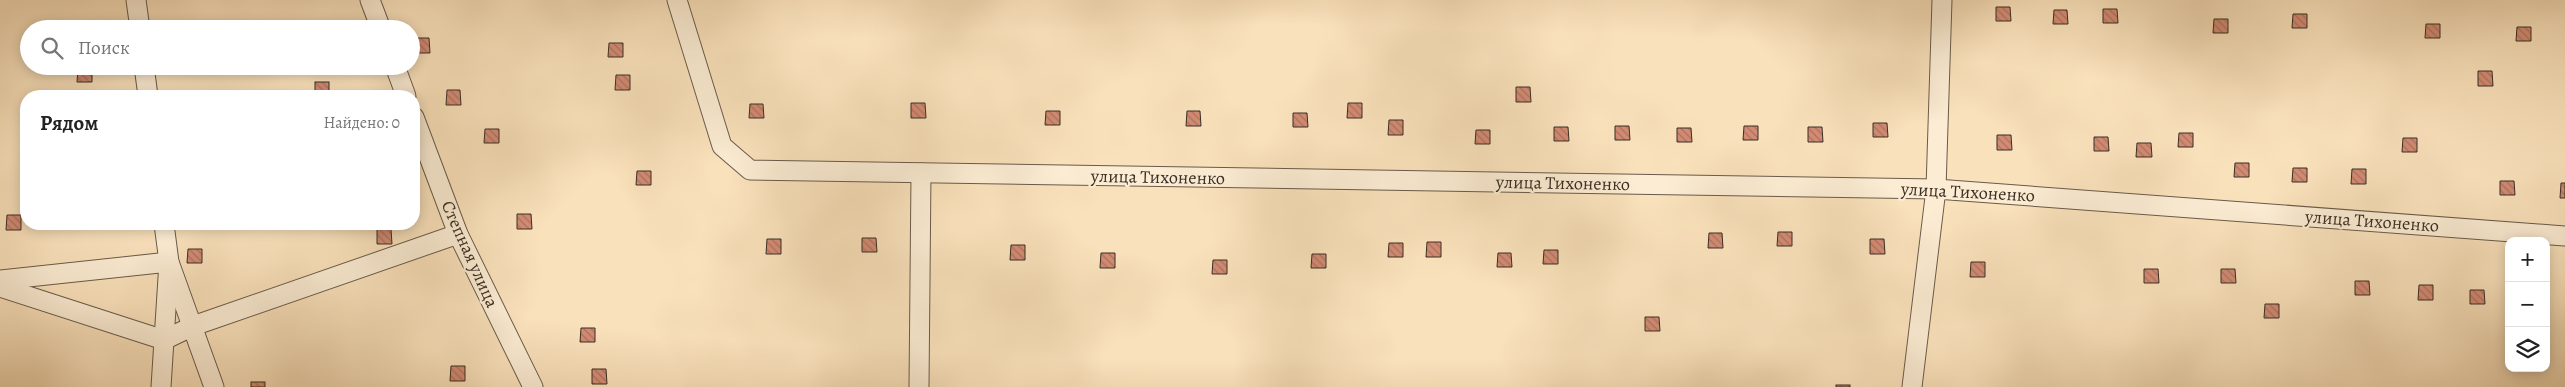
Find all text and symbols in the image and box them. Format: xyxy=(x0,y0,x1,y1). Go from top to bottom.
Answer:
search box xyxy=(20,20,420,75)
icon: search xyxy=(38,34,66,62)
text: Поиск xyxy=(78,35,130,61)
text: Рядом xyxy=(40,109,98,137)
text: Найдено: 0 xyxy=(323,112,400,134)
street label: улица Тихоненко xyxy=(1090,164,1225,190)
street label: улица Тихоненко xyxy=(1495,170,1630,196)
street label: улица Тихоненко xyxy=(1899,176,2036,207)
street label: Степная улица xyxy=(436,197,505,312)
street label: улица Тихоненко xyxy=(2303,204,2440,238)
map controls xyxy=(2505,237,2550,372)
button: + xyxy=(2505,237,2550,282)
button: − xyxy=(2505,282,2550,327)
button: layers xyxy=(2505,327,2550,372)

